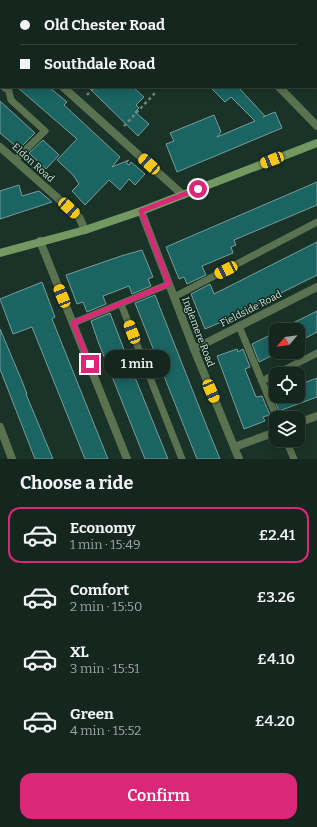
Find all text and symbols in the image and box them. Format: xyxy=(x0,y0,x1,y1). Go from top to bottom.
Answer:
text: Old Chester Road xyxy=(44,16,165,34)
text: Southdale Road xyxy=(44,55,155,73)
street label: Eldon Road xyxy=(9,141,57,185)
car xyxy=(259,150,285,170)
car xyxy=(136,152,162,176)
route start xyxy=(189,180,207,198)
car xyxy=(56,196,82,220)
car xyxy=(213,259,239,281)
car xyxy=(52,283,72,309)
street label: Fieldside Road xyxy=(218,288,284,330)
street label: Inglemere Road xyxy=(179,295,217,369)
car xyxy=(122,319,142,345)
north arrow xyxy=(269,323,305,359)
map controls xyxy=(269,323,305,447)
callout: 1 min xyxy=(104,350,170,378)
route end xyxy=(81,355,99,373)
text: 1 min xyxy=(121,356,153,371)
button: locate xyxy=(269,367,305,403)
car xyxy=(201,378,221,404)
button: layers xyxy=(269,411,305,447)
text: Choose a ride xyxy=(20,472,133,494)
icon: car xyxy=(22,517,58,553)
text: Economy xyxy=(70,519,136,537)
text: £2.41 xyxy=(258,526,295,544)
text: 1 min · 15:49 xyxy=(70,537,141,552)
icon: car xyxy=(22,579,58,615)
text: Comfort xyxy=(70,581,129,599)
text: £3.26 xyxy=(256,588,295,606)
text: 2 min · 15:50 xyxy=(70,599,142,614)
icon: car xyxy=(22,641,58,677)
text: XL xyxy=(70,643,89,661)
text: £4.10 xyxy=(257,650,295,668)
text: 3 min · 15:51 xyxy=(70,661,140,676)
icon: car xyxy=(22,703,58,739)
text: Green xyxy=(70,705,114,723)
text: £4.20 xyxy=(255,712,295,730)
text: 4 min · 15:52 xyxy=(70,723,141,738)
button: Confirm xyxy=(20,773,297,819)

